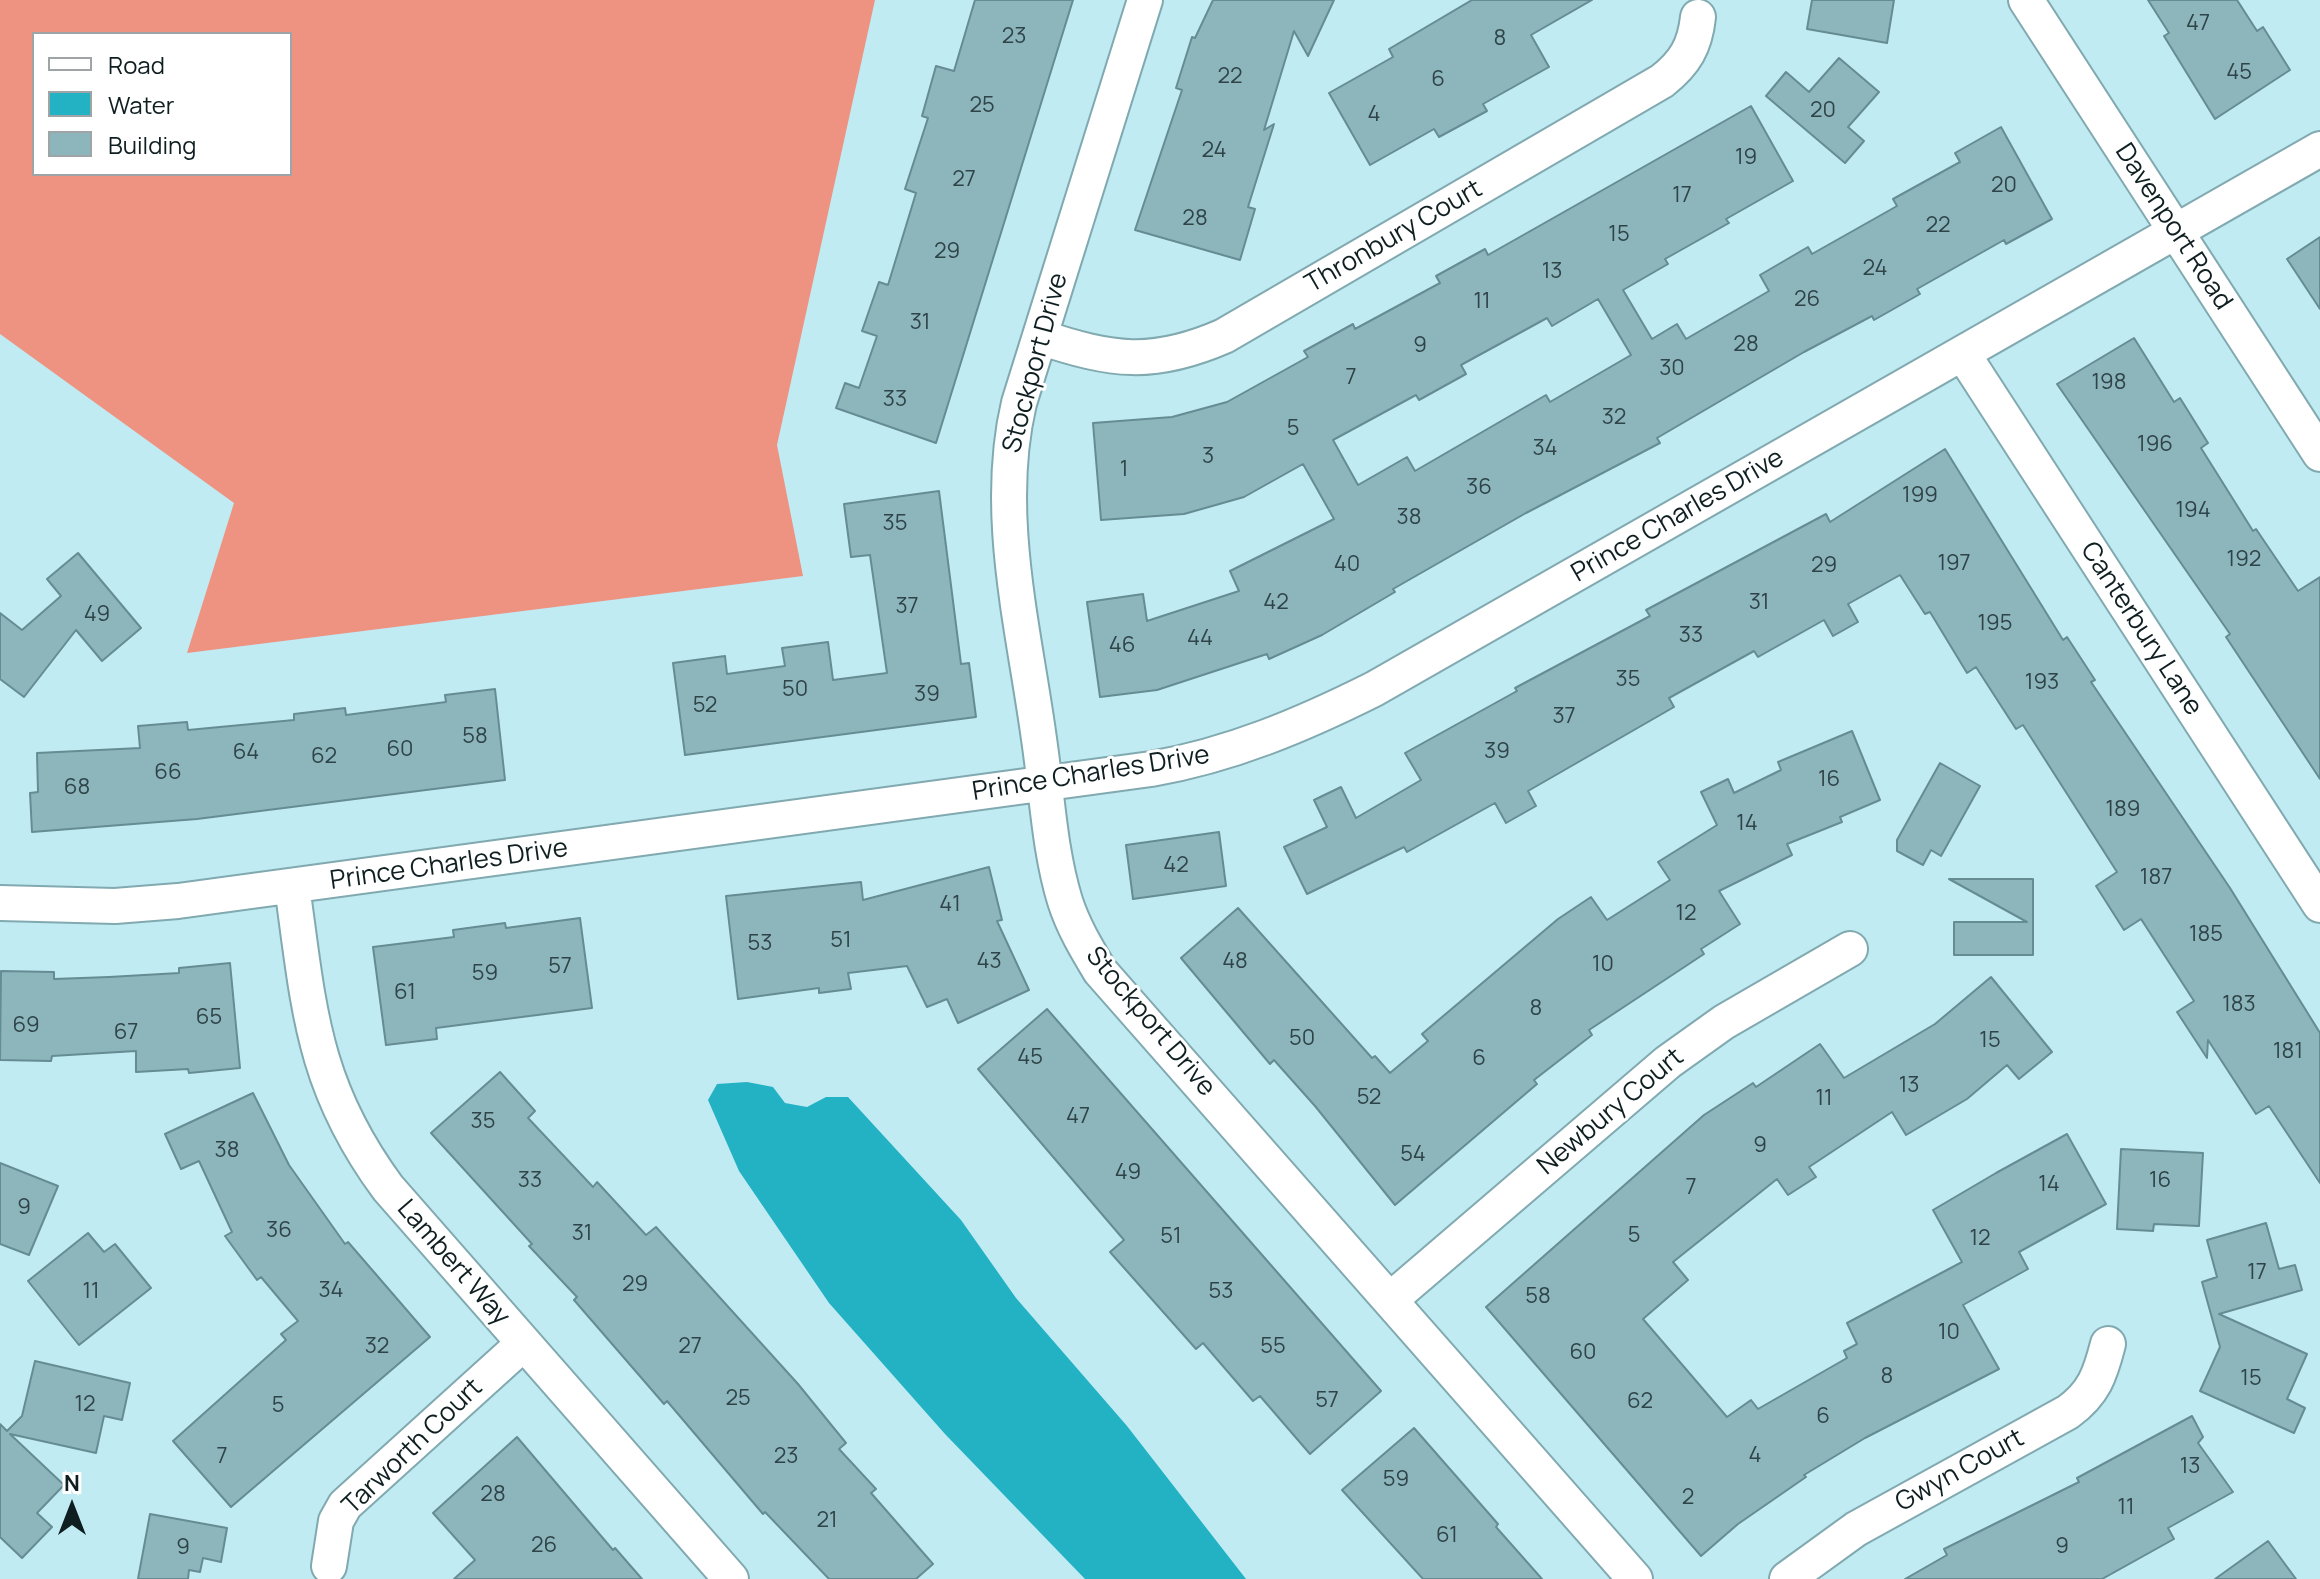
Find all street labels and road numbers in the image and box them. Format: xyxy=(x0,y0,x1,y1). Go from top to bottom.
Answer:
street label: Davenport Road xyxy=(2108,138,2238,316)
street label: Thronbury Court xyxy=(1300,174,1488,300)
street label: Stockport Drive xyxy=(997,270,1075,456)
street label: Prince Charles Drive xyxy=(1566,443,1790,589)
street label: Canterbury Lane xyxy=(2073,537,2209,721)
street label: Prince Charles Drive xyxy=(970,740,1212,808)
street label: Prince Charles Drive xyxy=(328,833,570,897)
street label: Stockport Drive xyxy=(1079,941,1221,1103)
street label: Newbury Court xyxy=(1532,1042,1690,1182)
street label: Lambert Way xyxy=(390,1194,516,1332)
street label: Tarworth Court xyxy=(337,1373,489,1521)
street label: Gwyn Court xyxy=(1890,1423,2030,1519)

